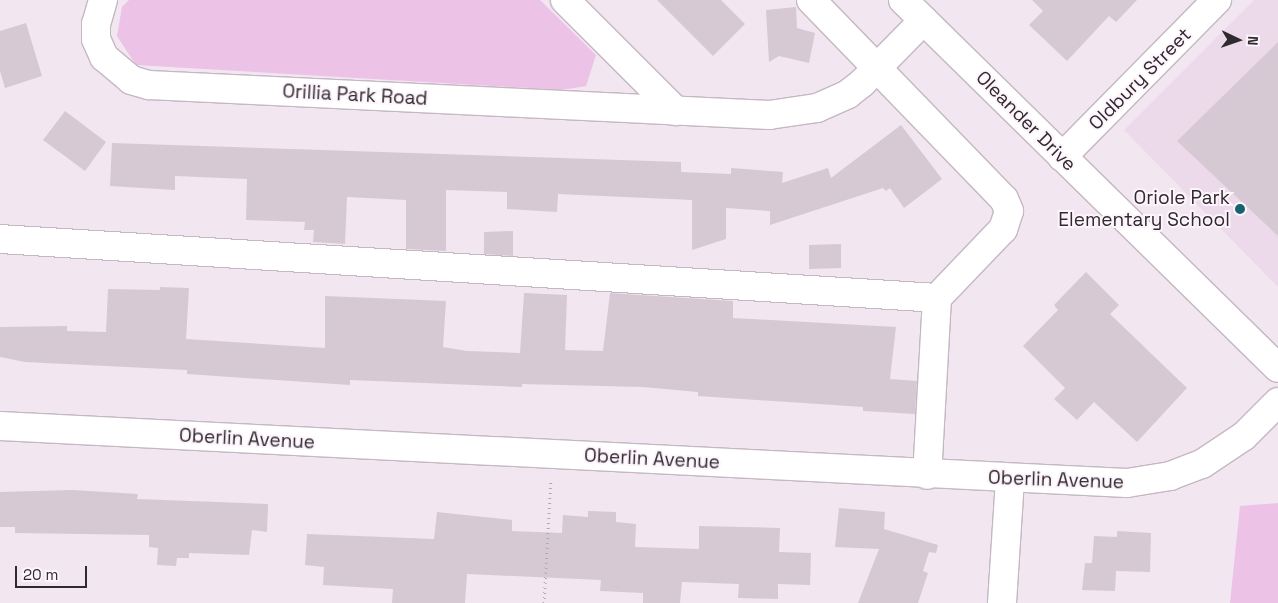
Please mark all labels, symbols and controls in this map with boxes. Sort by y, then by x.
north arrow [1213,15,1263,65]
street label: Oldbury Street [1084,23,1196,135]
text: N [1244,36,1262,46]
street label: Oleander Drive [971,66,1081,176]
street label: Orillia Park Road [282,80,428,110]
place label: Oriole Park Elementary School [1058,187,1230,231]
marker: Oriole Park Elementary School [1234,203,1246,215]
street label: Oberlin Avenue [178,424,316,454]
street label: Oberlin Avenue [583,444,721,474]
street label: Oberlin Avenue [987,466,1125,494]
scale bar [18,556,90,588]
text: 20 m [23,565,58,584]

